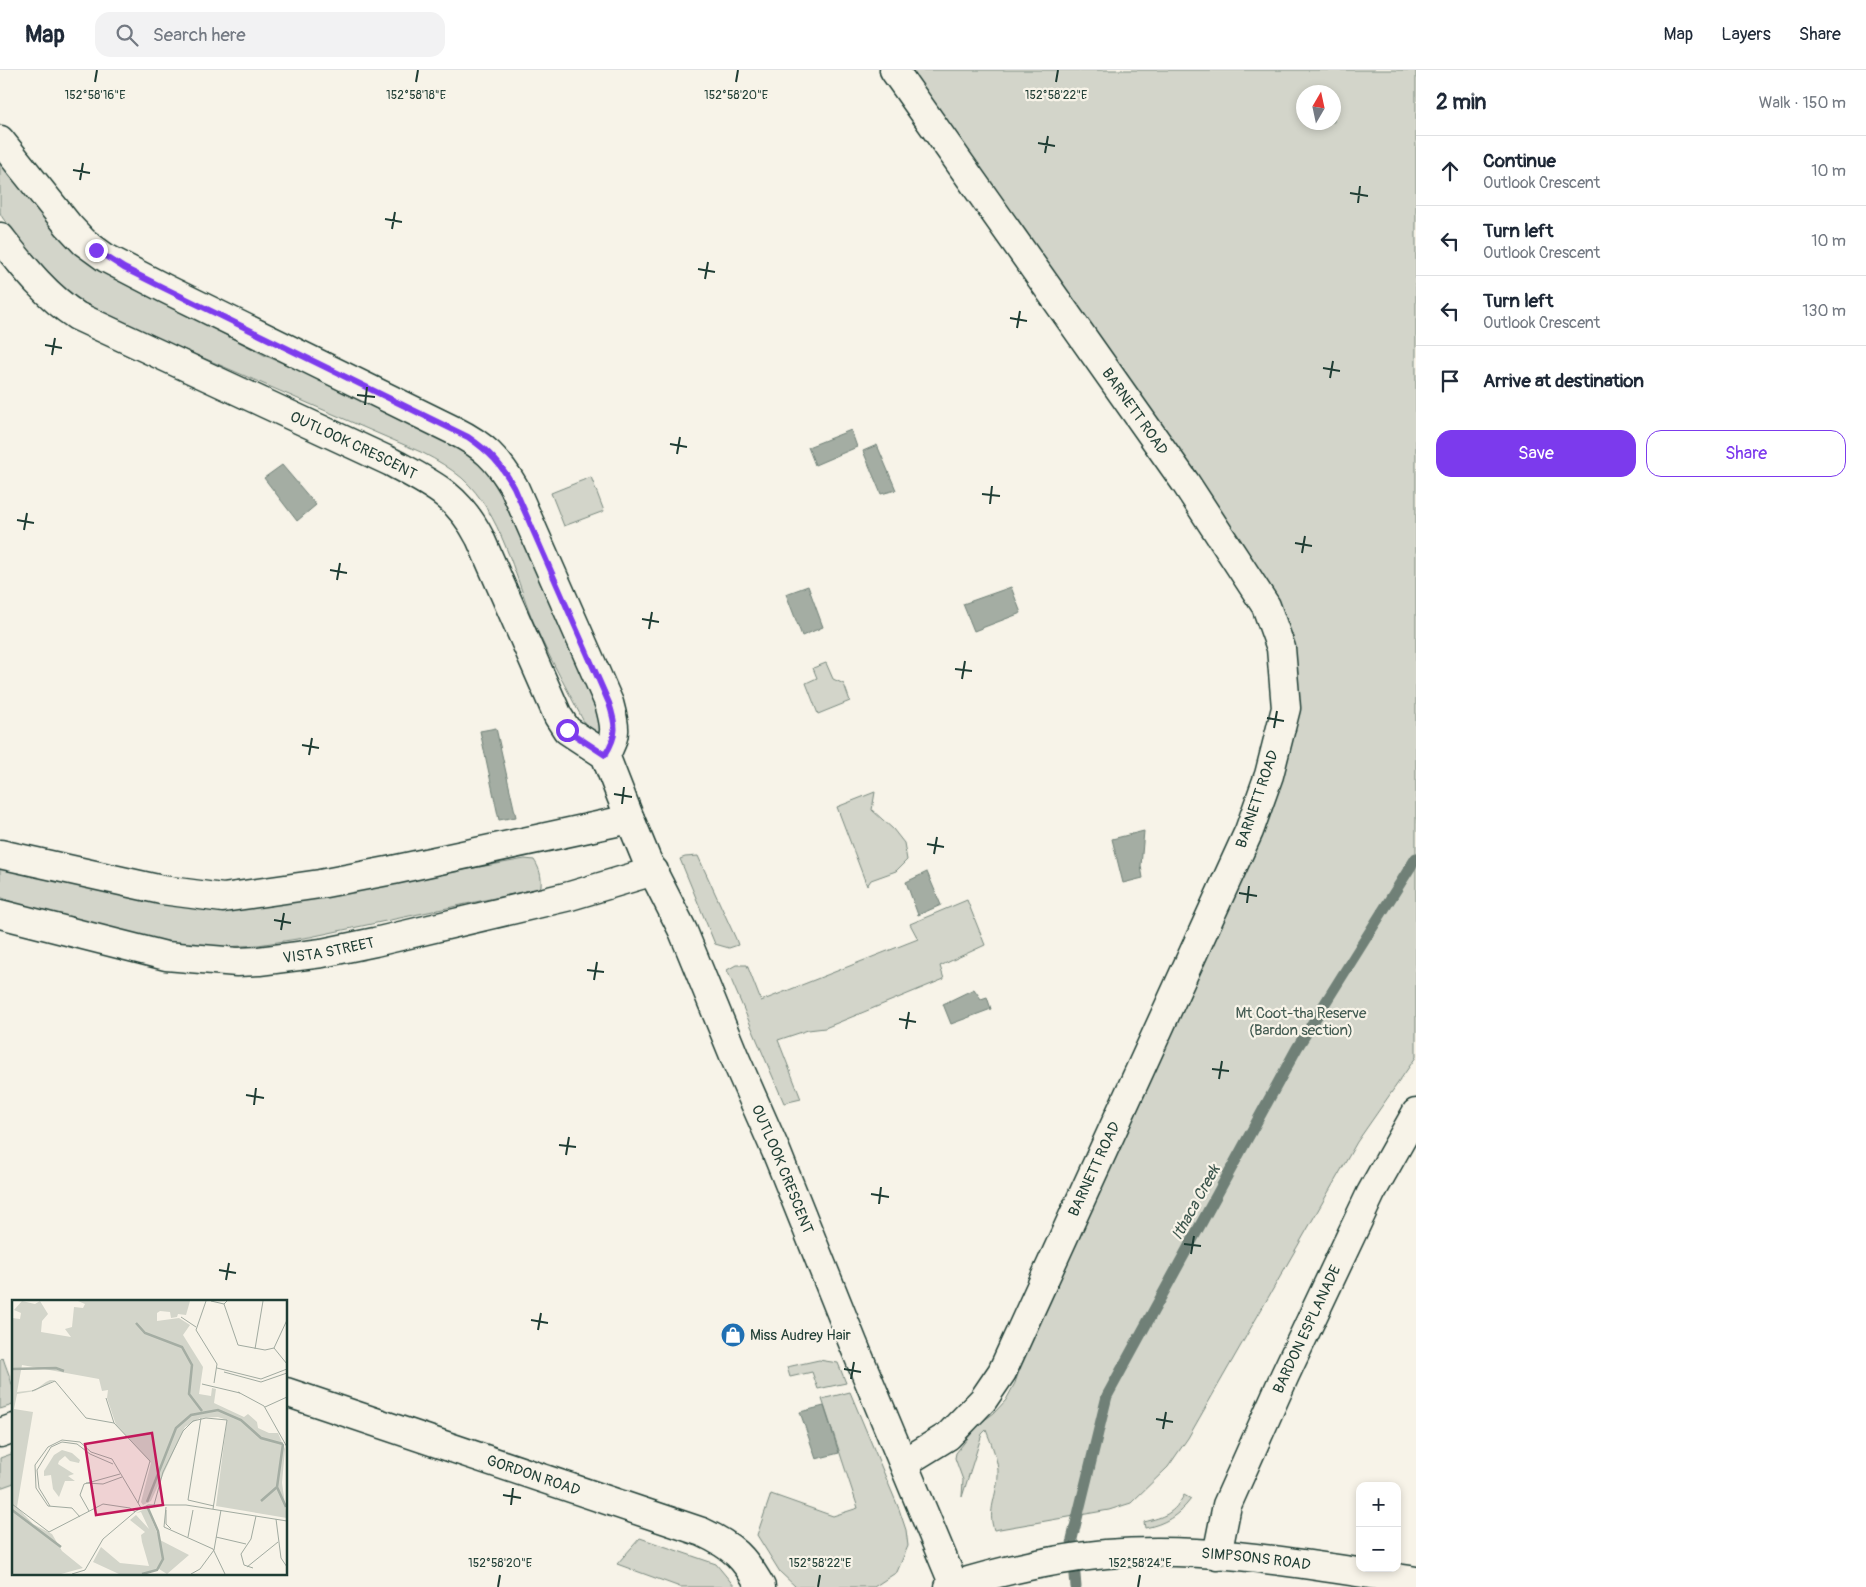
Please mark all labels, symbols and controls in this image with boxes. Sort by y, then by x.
search box [95,12,445,57]
text: Map [25,20,65,49]
icon: search [113,21,141,49]
text: Search here [153,23,246,47]
text: Map [1664,23,1693,46]
text: Layers [1721,23,1771,46]
text: Share [1799,23,1841,46]
north arrow [1296,85,1341,130]
text: 152°58'16"E [65,88,125,103]
text: 152°58'18"E [386,88,446,103]
text: 152°58'20"E [704,88,768,103]
text: 152°58'22"E [1025,88,1087,103]
text: 2 min [1436,89,1486,116]
text: Walk · 150 m [1759,93,1846,113]
text: Continue [1483,149,1556,173]
icon: ahead [1436,157,1464,185]
text: 10 m [1811,161,1846,181]
text: Outlook Crescent [1483,173,1600,193]
text: Turn left [1483,219,1553,243]
icon: left [1436,227,1464,255]
text: 10 m [1811,231,1846,251]
route end [85,239,108,262]
text: Outlook Crescent [1483,243,1600,263]
text: Turn left [1483,289,1553,313]
icon: left [1436,297,1464,325]
text: 130 m [1802,301,1846,321]
text: Outlook Crescent [1483,313,1600,333]
street label: BARNETT ROAD [1098,364,1172,459]
icon: arrive [1436,367,1464,395]
text: Arrive at destination [1483,369,1644,393]
street label: OUTLOOK CRESCENT [287,407,420,484]
button: Save [1436,430,1636,477]
button: Share [1646,430,1846,477]
route start [556,719,579,742]
street label: BARNETT ROAD [1232,748,1283,851]
street label: VISTA STREET [282,933,376,968]
park label: Mt Coot-tha Reserve (Bardon section) [1236,1004,1367,1040]
street label: OUTLOOK CRESCENT [747,1102,817,1237]
street label: BARNETT ROAD [1064,1119,1125,1219]
water label: Ithaca Creek [1167,1160,1225,1243]
street label: BARDON ESPLANADE [1269,1262,1346,1396]
inset map [12,1300,288,1574]
shop icon: Miss Audrey Hair [720,1322,746,1348]
place label: Miss Audrey Hair [750,1326,851,1345]
street label: GORDON ROAD [484,1451,583,1500]
map controls [1356,1482,1401,1572]
button: + [1356,1482,1401,1527]
button: − [1356,1527,1401,1572]
street label: SIMPSONS ROAD [1201,1544,1312,1575]
text: 152°58'20"E [468,1556,532,1571]
text: 152°58'22"E [789,1556,851,1571]
text: 152°58'24"E [1109,1556,1171,1571]

